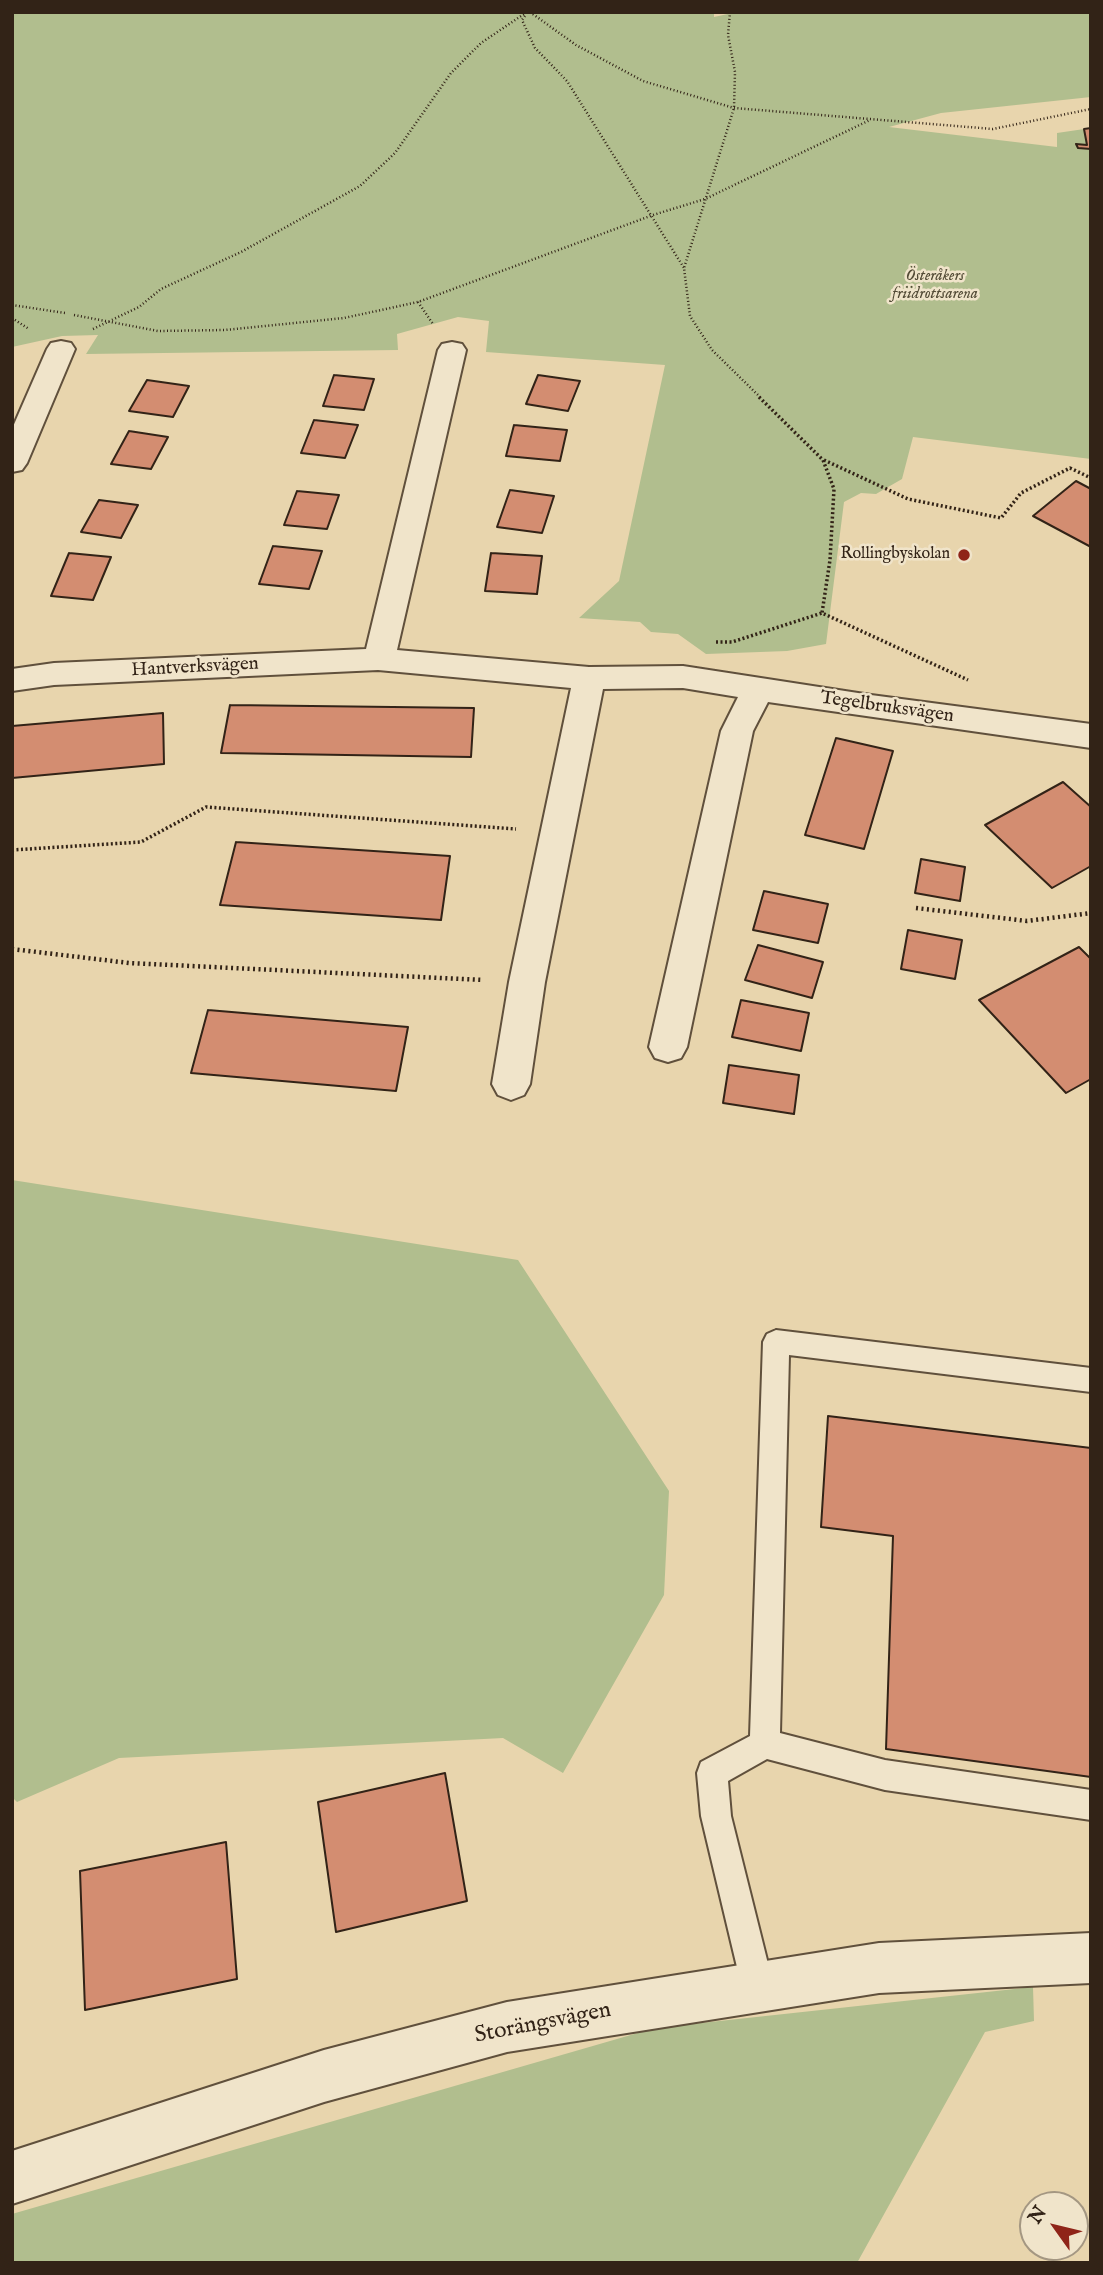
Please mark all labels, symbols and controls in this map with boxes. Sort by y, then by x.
park label: Österåkers friidrottsarena [892,267,978,305]
place label: Rollingbyskolan [840,545,950,565]
marker: Rollingbyskolan [956,547,972,563]
street label: Hantverksvägen [131,653,259,683]
street label: Tegelbruksvägen [819,687,955,729]
street label: Storängsvägen [472,1997,614,2051]
north arrow [1019,2191,1089,2261]
text: N [1024,2202,1053,2229]

